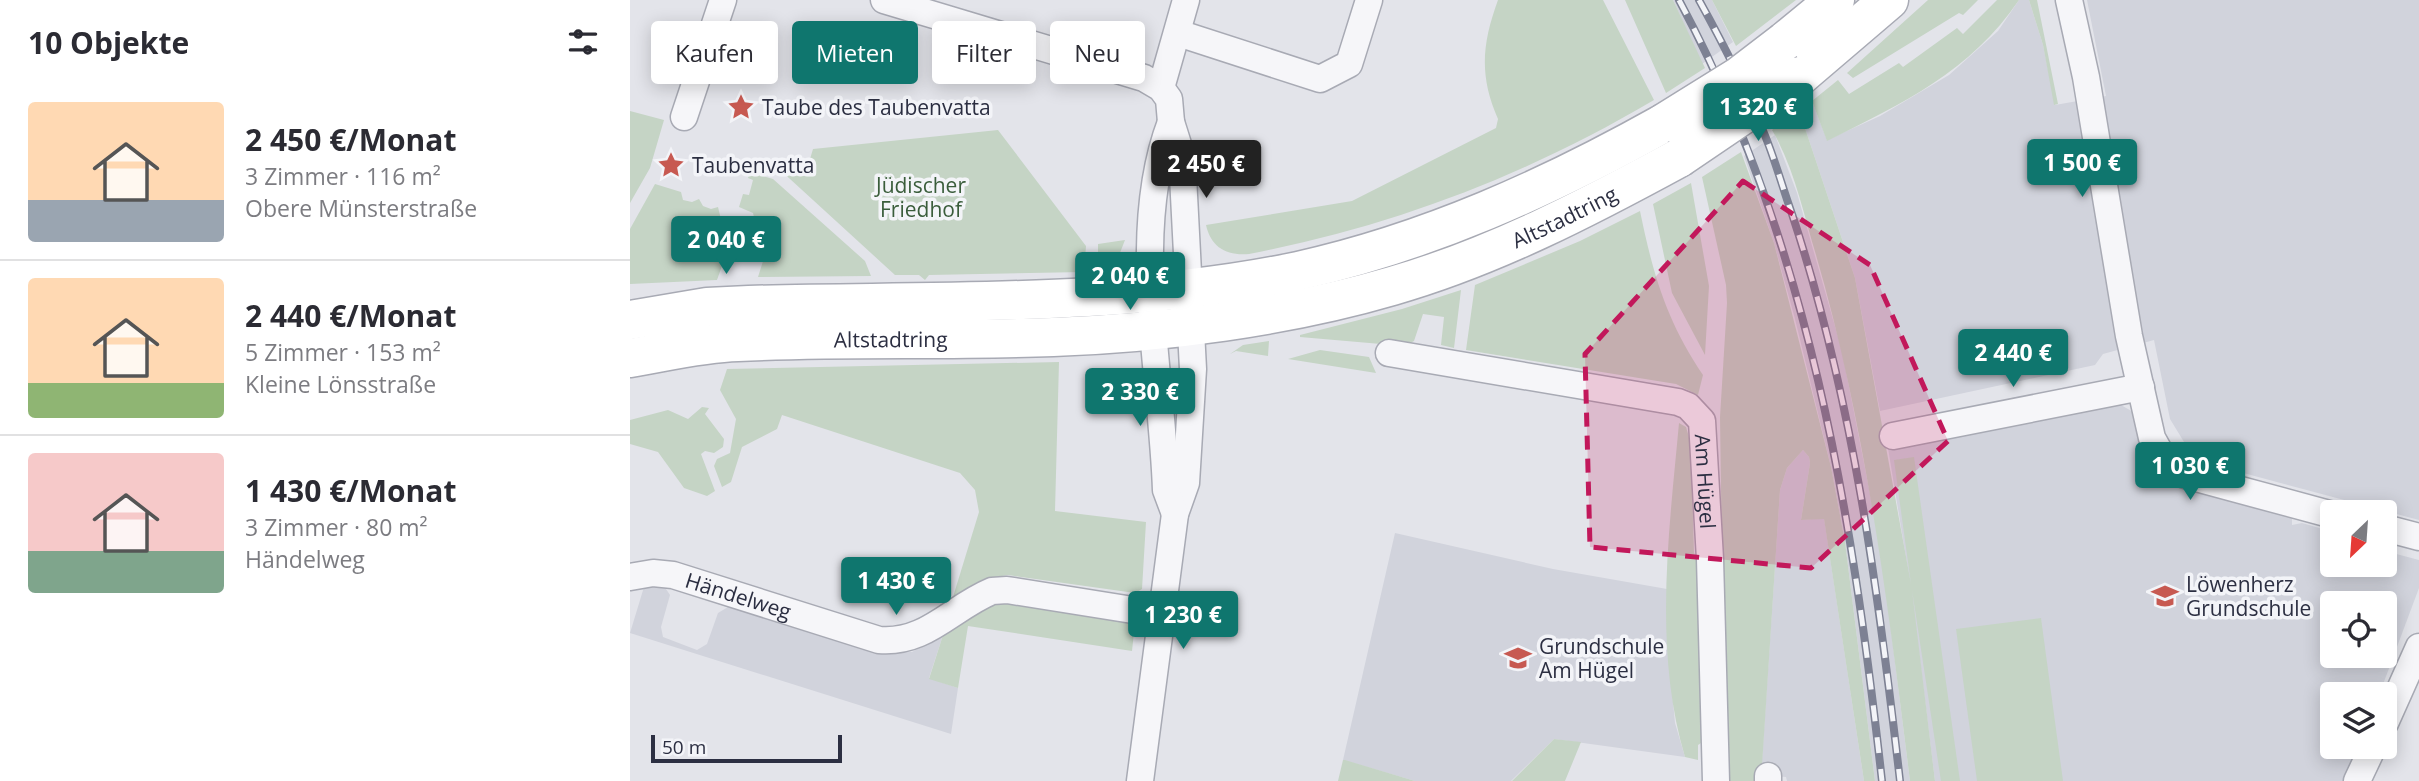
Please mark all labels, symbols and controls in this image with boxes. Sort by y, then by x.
chip: Kaufen [651,21,778,84]
chip: Mieten [792,21,918,84]
chip: Filter [932,21,1036,84]
chip: Neu [1050,21,1145,84]
text: 10 Objekte [28,22,189,63]
icon: filters [564,23,602,61]
pin: 1 320 € [1693,83,1823,143]
text: 1 320 € [1719,90,1797,122]
place icon: Taube des Taubenvatta [726,92,756,122]
place label: Taube des Taubenvatta [762,93,991,121]
text: 2 450 €/Monat [245,119,456,160]
icon: home [84,130,168,214]
pin: 2 450 € [1141,140,1271,200]
pin: 1 500 € [2017,140,2147,199]
text: 1 500 € [2043,146,2121,178]
text: 2 450 € [1167,147,1245,179]
place icon: Taubenvatta [656,150,686,180]
place label: Taubenvatta [692,151,814,179]
text: 3 Zimmer · 116 m² [245,160,441,192]
park label: Jüdischer Friedhof [874,171,966,223]
street label: Altstadtring [1507,179,1622,254]
text: Obere Münsterstraße [245,192,477,224]
pin: 2 040 € [661,216,791,276]
text: 2 040 € [687,223,765,255]
pin: 2 040 € [1065,252,1195,312]
text: 2 040 € [1091,259,1169,291]
text: 2 440 €/Monat [245,295,456,336]
icon: home [84,306,168,390]
street label: Altstadtring [834,325,948,353]
pin: 2 440 € [1948,330,2078,389]
text: 5 Zimmer · 153 m² [245,336,441,368]
text: 2 440 € [1974,336,2052,368]
text: Kleine Lönsstraße [245,368,436,400]
pin: 2 330 € [1075,368,1205,428]
text: 2 330 € [1101,375,1179,407]
street label: Am Hügel [1689,433,1722,530]
pin: 1 030 € [2125,442,2255,502]
text: 1 030 € [2151,449,2229,481]
text: 1 430 €/Monat [245,470,456,511]
icon: home [84,481,168,565]
north arrow [2320,500,2398,578]
map controls [2320,500,2397,759]
text: 3 Zimmer · 80 m² [245,511,428,543]
text: Händelweg [245,543,365,575]
pin: 1 430 € [831,558,961,617]
text: 1 430 € [857,564,935,596]
street label: Händelweg [682,566,795,625]
place label: Löwenherz Grundschule [2186,570,2311,622]
school or university icon: Löwenherz Grundschule [2150,581,2180,611]
button: locate [2320,591,2397,668]
pin: 1 230 € [1118,592,1248,651]
text: 1 230 € [1144,598,1222,630]
place label: Grundschule Am Hügel [1539,632,1664,684]
school or university icon: Grundschule Am Hügel [1503,643,1533,673]
button: layers [2320,682,2397,759]
scale bar [651,732,842,764]
text: 50 m [662,734,706,760]

